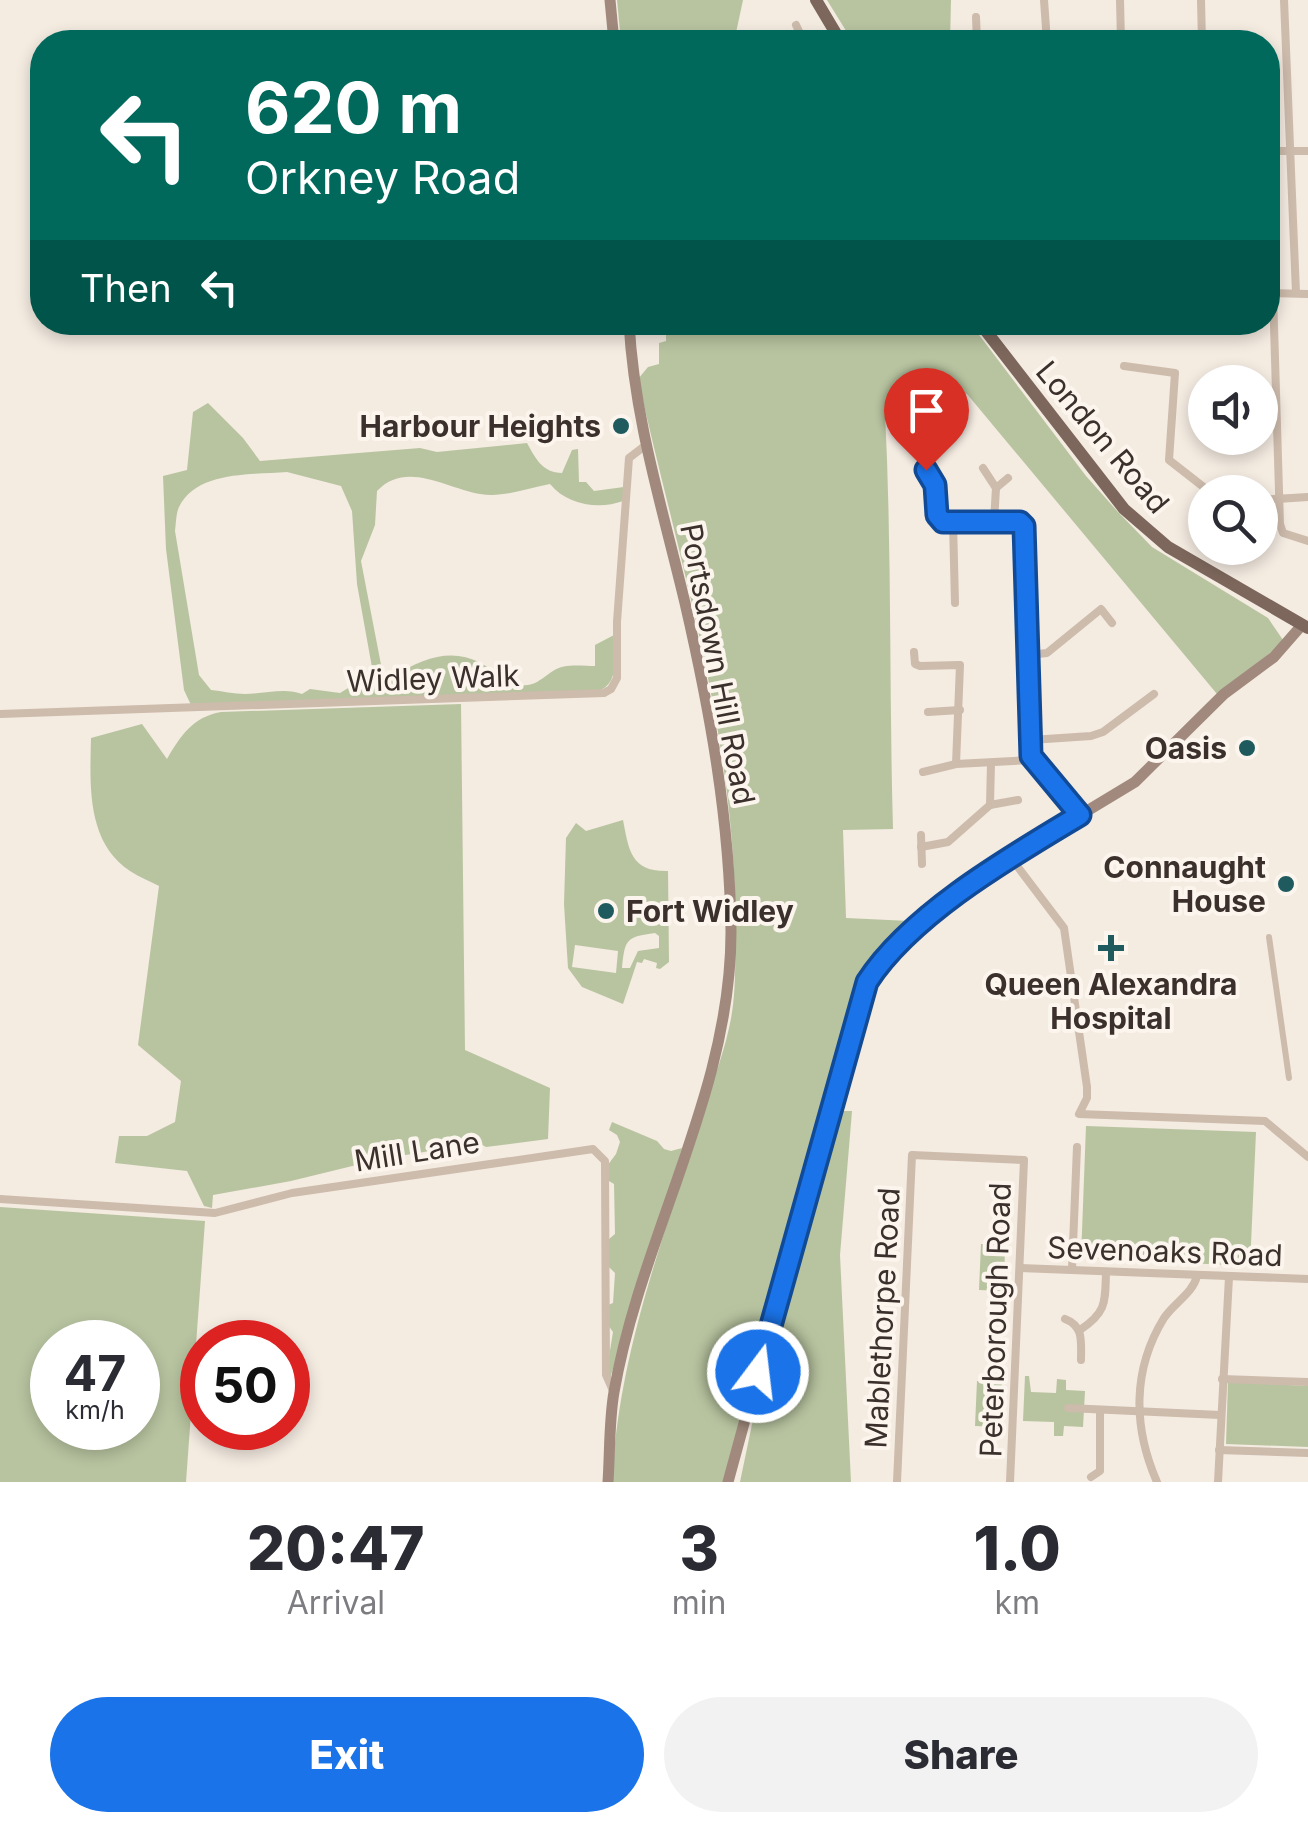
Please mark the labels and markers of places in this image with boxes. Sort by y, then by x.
pin [884,368,969,471]
place label: Harbour Heights [360,408,601,444]
marker: Harbour Heights [610,415,632,437]
place label: Oasis [1145,730,1227,766]
marker: Oasis [1236,737,1258,759]
place label: Connaught House [1103,849,1266,919]
marker: Connaught House [1275,873,1297,895]
place label: Fort Widley [626,893,794,929]
marker: Fort Widley [595,900,617,922]
marker: Queen Alexandra Hospital [1098,935,1124,961]
place label: Queen Alexandra Hospital [985,966,1237,1036]

